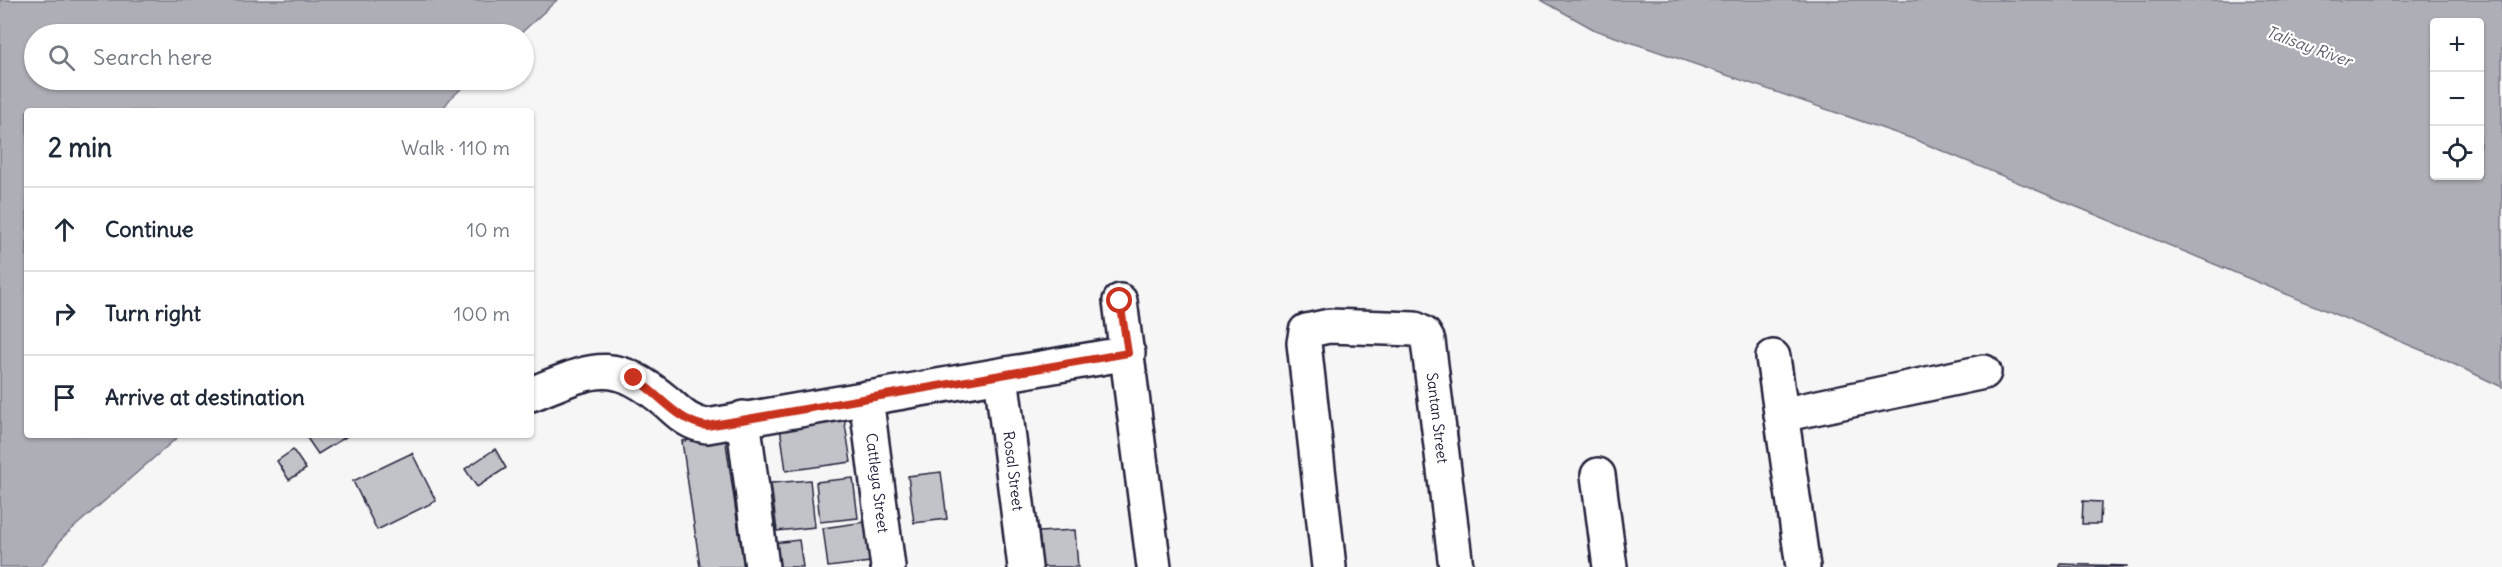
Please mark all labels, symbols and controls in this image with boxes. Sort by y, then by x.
map controls [2430,18,2484,180]
button: + [2430,18,2484,72]
water label: Talisay River [2264,21,2357,72]
search box [24,24,534,90]
icon: search [45,41,78,74]
text: Search here [93,43,212,71]
button: − [2430,72,2484,126]
button: locate [2430,126,2484,180]
text: 2 min [48,131,112,164]
text: Walk · 110 m [401,135,510,160]
icon: ahead [48,213,81,246]
text: Continue [105,215,194,243]
text: 10 m [467,217,510,242]
route start [1106,287,1132,313]
icon: right [48,297,81,330]
text: Turn right [105,299,201,327]
text: 100 m [453,301,510,326]
route end [620,364,646,390]
street label: Santan Street [1422,371,1452,464]
icon: arrive [48,381,81,414]
text: Arrive at destination [105,383,305,411]
street label: Rosal Street [999,430,1028,512]
street label: Cattleya Street [862,432,893,534]

